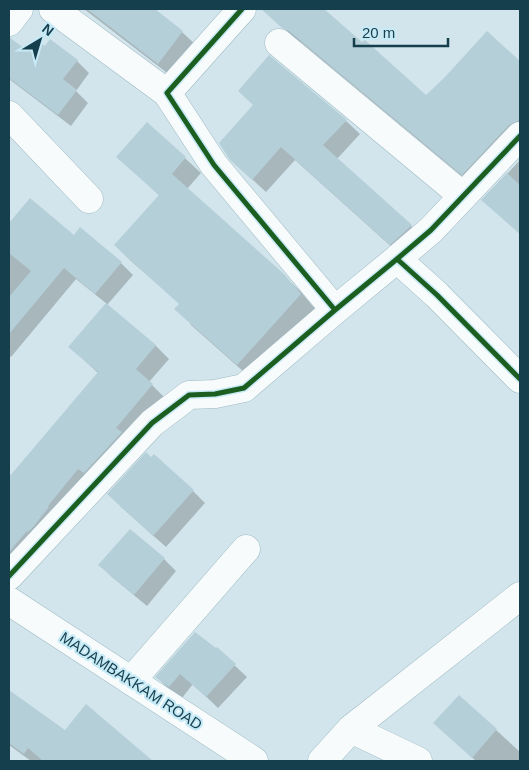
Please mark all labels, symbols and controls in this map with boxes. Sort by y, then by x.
north arrow [15,15,65,65]
scale bar [354,15,448,47]
text: N [39,20,57,39]
text: 20 m [362,24,395,41]
street label: MADAMBAKKAM ROAD [57,628,206,733]

